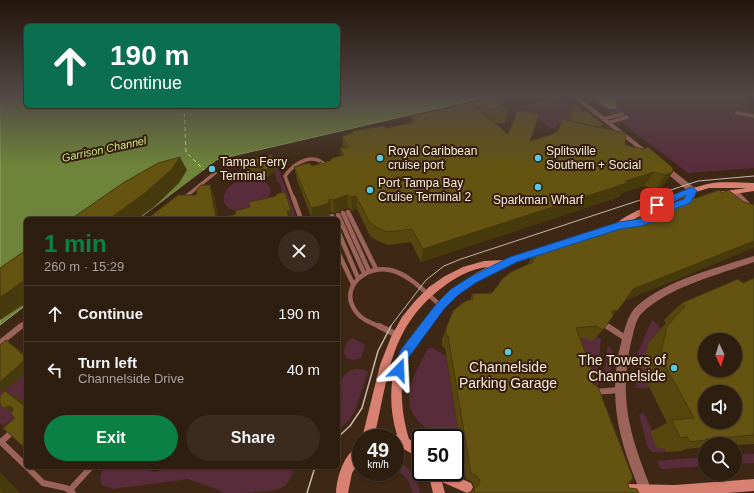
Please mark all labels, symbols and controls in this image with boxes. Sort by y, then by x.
icon: ahead [44,40,96,92]
text: 190 m [110,40,189,71]
text: Continue [110,73,182,93]
water label: Garrison Channel [61,134,148,164]
place label: Royal Caribbean cruise port [388,144,477,172]
place label: Splitsville Southern + Social [546,144,641,172]
marker: Royal Caribbean cruise port [375,153,385,163]
marker: Splitsville Southern + Social [533,153,543,163]
place label: Tampa Ferry Terminal [220,155,287,183]
marker: Tampa Ferry Terminal [207,164,217,174]
place label: Port Tampa Bay Cruise Terminal 2 [378,176,471,204]
marker: Sparkman Wharf [533,182,543,192]
marker: Port Tampa Bay Cruise Terminal 2 [365,185,375,195]
pin [640,188,674,222]
place label: Sparkman Wharf [493,193,584,207]
icon: arrive [646,194,668,216]
text: 1 min [44,230,107,257]
button: close [278,230,320,272]
text: 260 m · 15:29 [44,259,124,274]
icon: ahead [44,303,66,325]
text: Continue [78,305,143,322]
text: 190 m [278,305,320,322]
north arrow [698,333,742,377]
map controls [698,333,742,481]
marker: Channelside Parking Garage [503,347,513,357]
position arrow [378,349,420,391]
place label: The Towers of Channelside [578,352,666,384]
text: Turn left [78,354,137,371]
icon: left [44,359,66,381]
place label: Channelside Parking Garage [459,359,557,391]
text: 40 m [287,361,320,378]
marker: The Towers of Channelside [669,363,679,373]
text: Channelside Drive [78,371,184,386]
button: sound [698,385,742,429]
button: Exit [44,415,178,461]
button: Share [186,415,320,461]
speed limit sign: 50 [412,429,464,481]
button: search [698,437,742,481]
text: 49 [367,439,389,461]
text: km/h [367,459,389,470]

